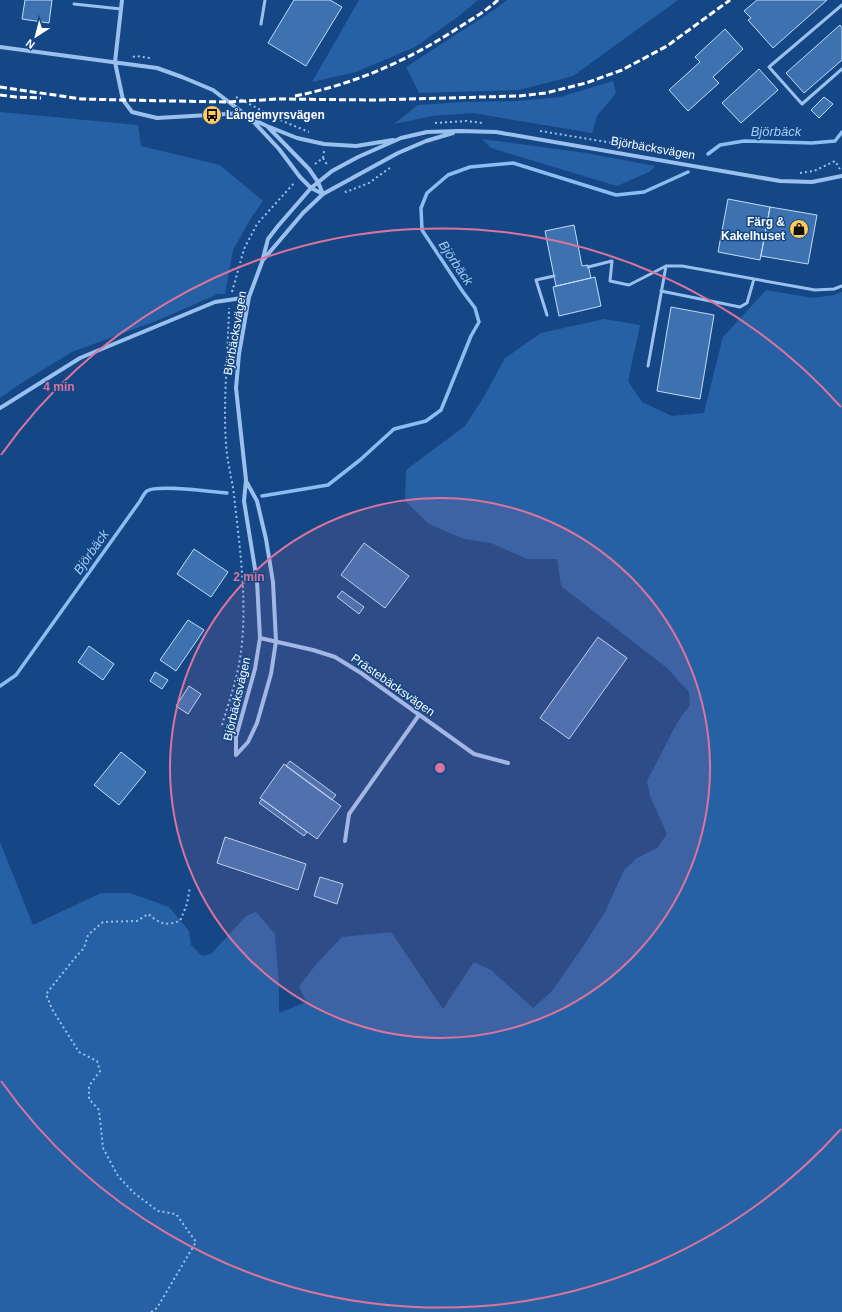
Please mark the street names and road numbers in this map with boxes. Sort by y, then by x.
street label: Björbäcksvägen [610,134,696,162]
street label: Björbäcksvägen [221,290,249,376]
street label: Prästebäcksvägen [349,651,437,719]
street label: Björbäcksvägen [221,656,253,742]

